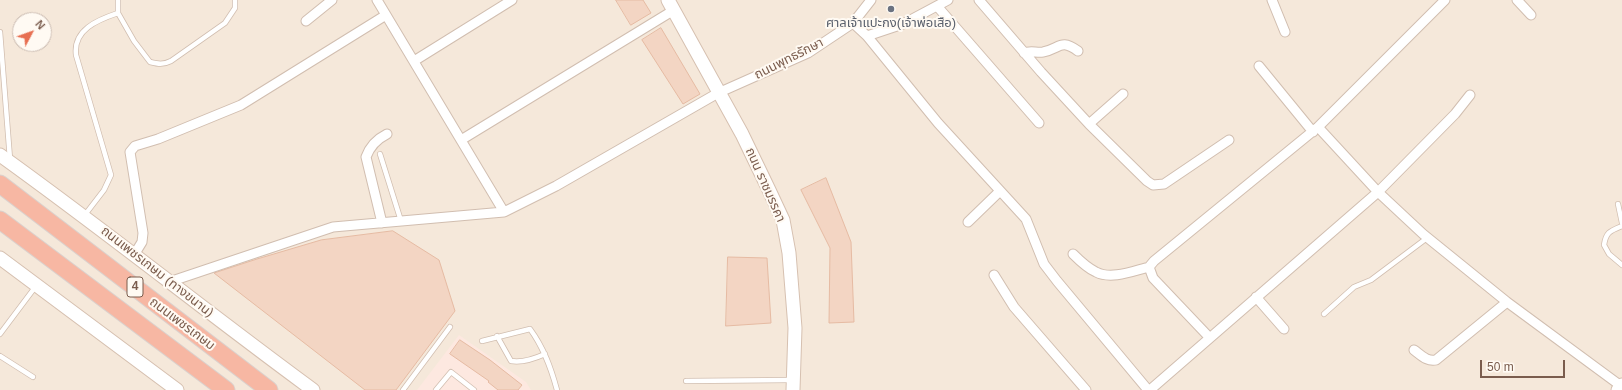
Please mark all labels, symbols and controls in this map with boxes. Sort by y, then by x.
marker: ศาลเจ้าแปะกง(เจ้าพ่อเสือ) [886,4,896,14]
north arrow [12,12,52,52]
place label: ศาลเจ้าแปะกง(เจ้าพ่อเสือ) [826,15,956,31]
text: N [33,18,47,32]
street label: ถนนพุทธรักษา [752,35,826,83]
street label: ถนน ราชมรรคา [742,145,788,225]
street label: ถนนเพชรเกษม (ทางขนาน) [98,223,216,321]
road number: 4 [127,277,143,297]
street label: ถนนเพชรเกษม [146,294,218,354]
scale bar [1482,352,1567,378]
text: 50 m [1487,360,1514,374]

